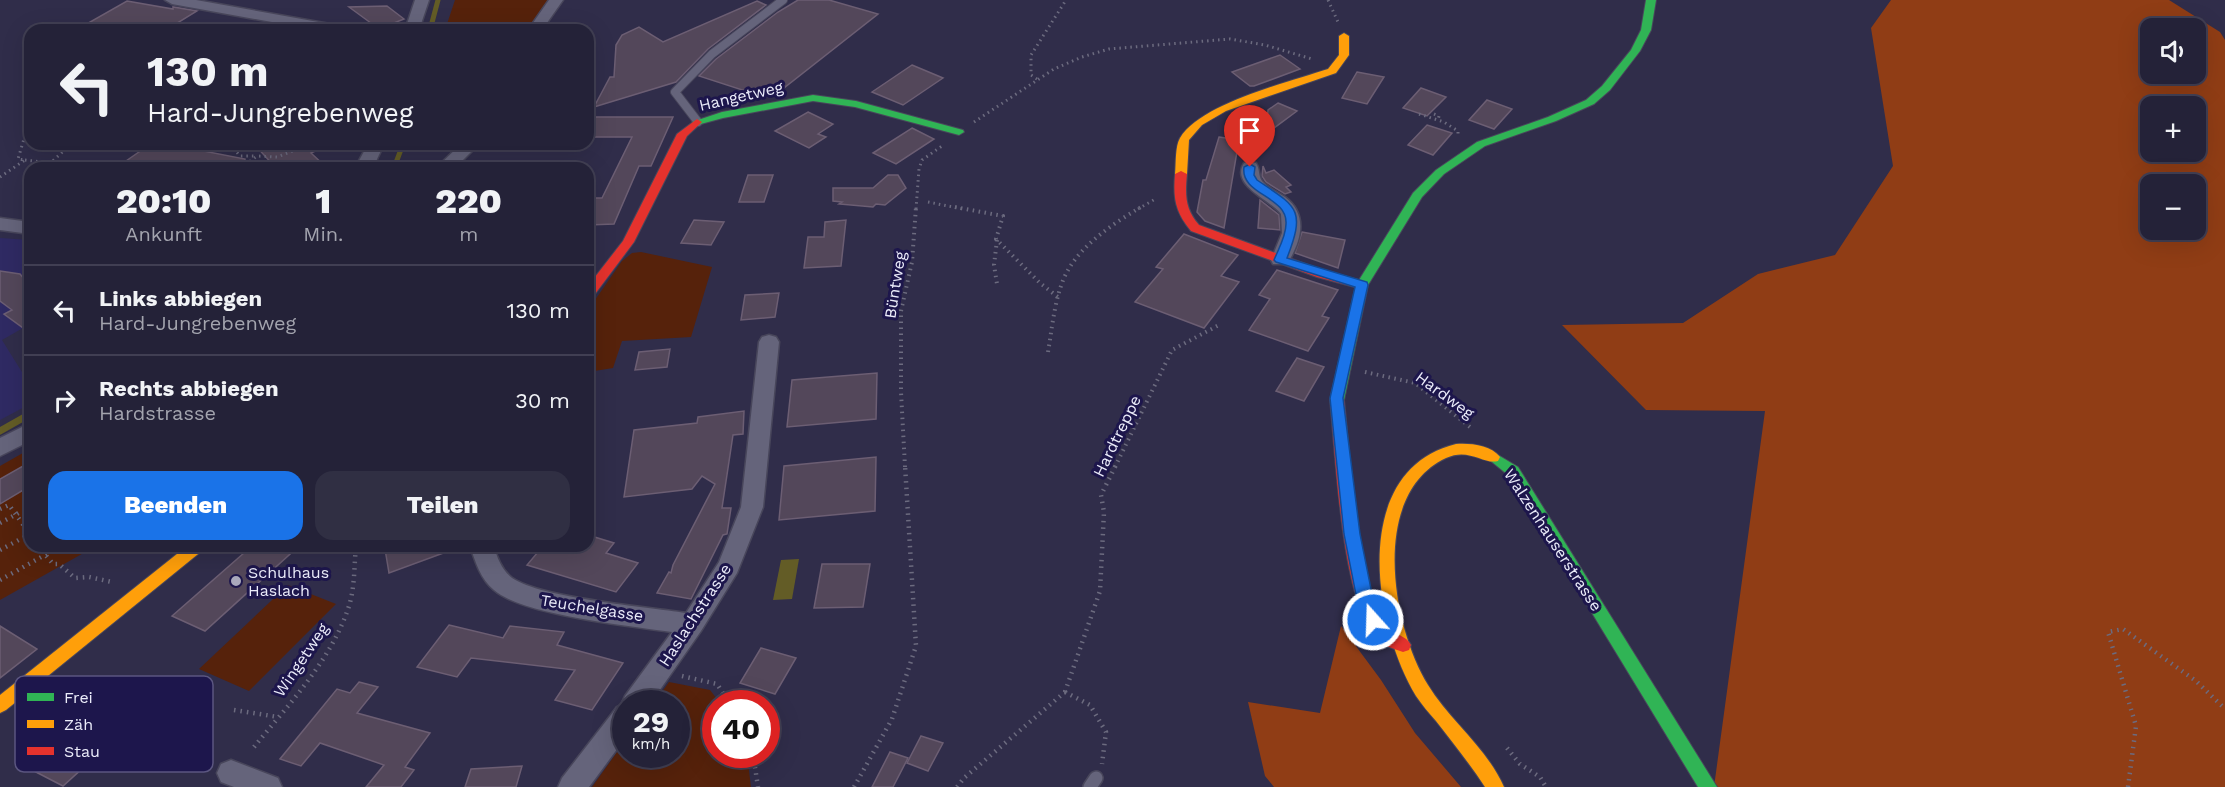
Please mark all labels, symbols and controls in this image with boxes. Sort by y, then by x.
map controls [2140,18,2206,240]
button: sound [2140,18,2206,84]
text: 130 m [147,47,269,96]
icon: left [48,48,126,126]
street label: Hangetweg [697,77,785,115]
button: + [2140,96,2206,162]
text: Hard-Jungrebenweg [147,97,413,129]
pin [1224,105,1275,167]
icon: arrive [1233,114,1266,147]
button: − [2140,174,2206,240]
text: 20:10 [116,180,211,222]
text: 1 [315,180,331,222]
text: 220 [435,180,502,222]
text: Ankunft [125,222,202,246]
text: Min. [303,222,343,246]
text: m [459,222,478,246]
street label: Büntweg [880,250,910,320]
text: Links abbiegen [99,286,262,311]
icon: left [48,294,81,327]
text: 130 m [506,298,570,323]
text: Hard-Jungrebenweg [99,311,296,335]
street label: Hardweg [1412,367,1478,423]
text: Rechts abbiegen [99,376,279,401]
icon: right [48,384,81,417]
text: 30 m [515,388,570,413]
street label: Hardtreppe [1089,392,1145,480]
text: Hardstrasse [99,401,216,425]
street label: Walzenhauserstrasse [1500,465,1606,615]
button: Beenden [48,471,303,540]
button: Teilen [315,471,570,540]
street label: Haslachstrasse [655,560,735,670]
place label: Schulhaus Haslach [248,563,329,600]
marker: Schulhaus Haslach [229,574,243,588]
position arrow [1341,588,1405,652]
street label: Teuchelgasse [539,591,645,625]
street label: Wingetweg [269,619,333,700]
legend [15,676,213,772]
text: Frei [64,688,93,707]
speed limit sign: 40 [702,690,780,768]
text: 29 [633,704,669,739]
text: Zäh [64,715,93,734]
text: km/h [632,735,670,753]
text: Stau [64,742,100,761]

